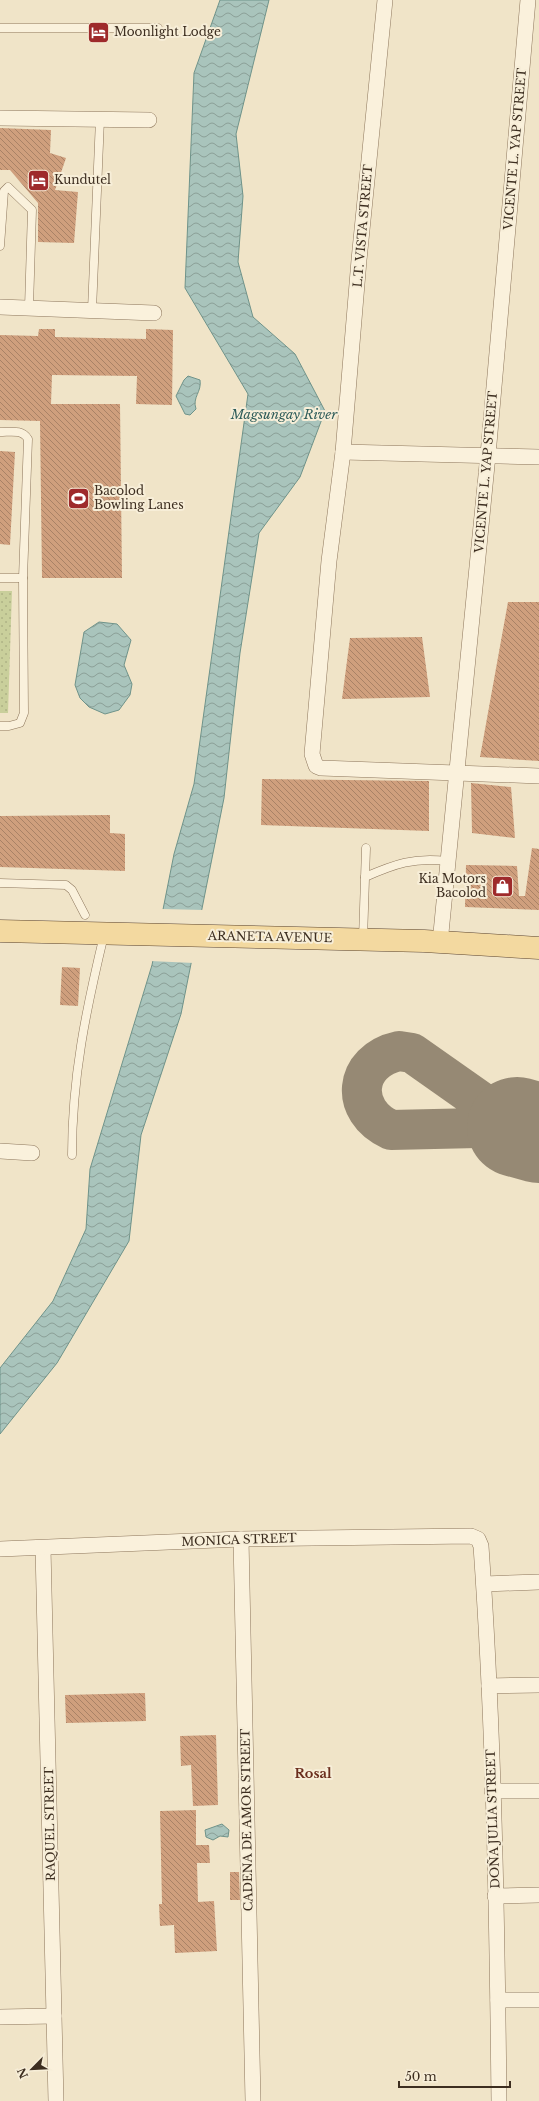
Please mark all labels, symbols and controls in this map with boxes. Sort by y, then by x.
hotel icon: Moonlight Lodge [86,19,112,45]
place label: Moonlight Lodge [114,24,221,39]
street label: VICENTE L. YAP STREET [500,67,529,232]
street label: L.T. VISTA STREET [350,164,375,288]
hotel icon: Kundutel [25,167,51,193]
place label: Kundutel [54,172,111,187]
street label: VICENTE L. YAP STREET [471,390,500,555]
water label: Magsungay River [230,406,338,423]
place label: Bacolod Bowling Lanes [94,483,184,512]
sports icon: Bacolod Bowling Lanes [66,485,92,511]
place label: Kia Motors Bacolod [418,871,486,900]
shop icon: Kia Motors Bacolod [489,873,515,899]
street label: ARANETA AVENUE [207,928,333,945]
street label: MONICA STREET [181,1530,297,1549]
street label: CADENA DE AMOR STREET [237,1728,256,1912]
street label: DOÑA JULIA STREET [482,1749,502,1889]
district label: Rosal [294,1765,332,1782]
street label: RAQUEL STREET [41,1766,58,1881]
north arrow [12,2049,52,2089]
scale bar [399,2063,510,2089]
text: N [14,2065,31,2081]
text: 50 m [405,2069,437,2084]

